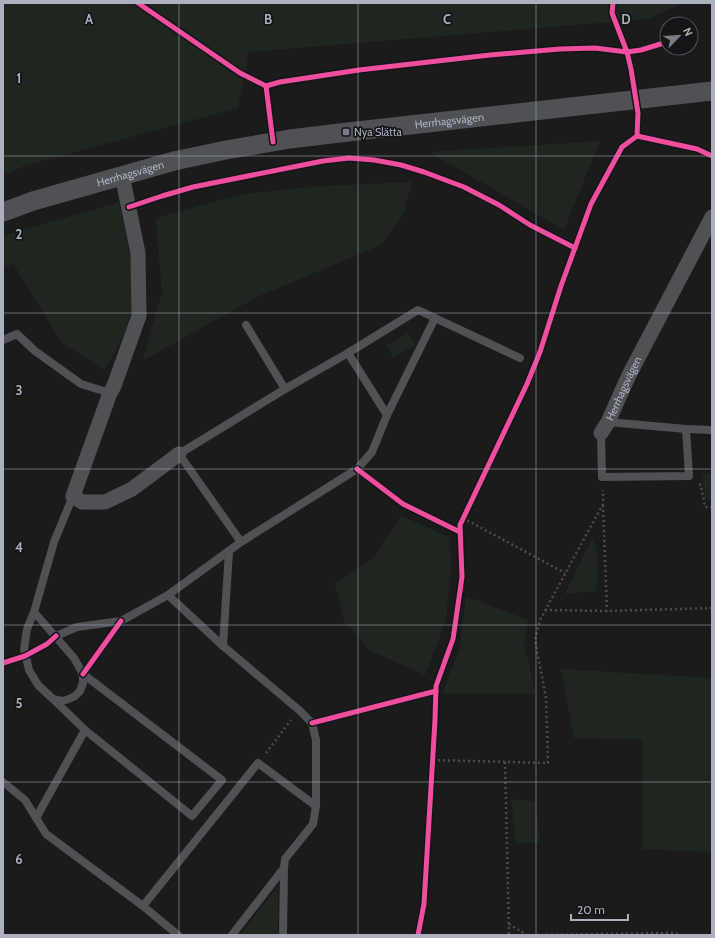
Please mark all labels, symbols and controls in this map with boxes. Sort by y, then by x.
text: A [85,11,94,27]
text: B [264,11,272,27]
text: C [443,11,451,27]
text: D [621,11,631,27]
north arrow [659,16,699,56]
text: N [680,25,696,38]
text: 1 [17,70,21,86]
street label: Herrhagsvägen [414,110,485,131]
place label: Nya Slätta [354,125,402,139]
marker: Nya Slätta [341,127,351,137]
street label: Herrhagsvägen [95,157,166,190]
text: 2 [16,226,23,242]
street label: Herrhagsvägen [603,354,645,423]
text: 3 [15,382,23,398]
text: 4 [15,539,23,555]
text: 5 [16,695,23,711]
text: 6 [15,851,23,867]
scale bar [571,896,628,922]
text: 20 m [577,902,605,917]

